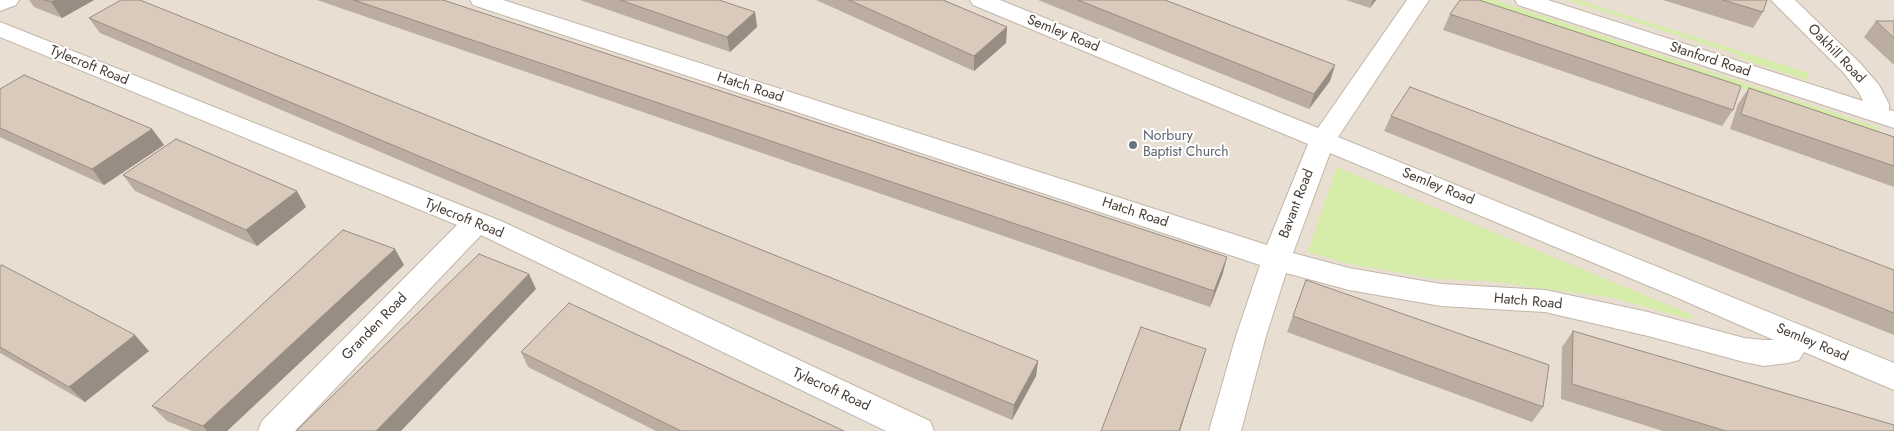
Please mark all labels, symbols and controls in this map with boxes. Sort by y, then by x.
street label: Semley Road [1024,12,1102,56]
street label: Oakhill Road [1804,21,1868,87]
street label: Stanford Road [1667,39,1753,81]
street label: Tylecroft Road [47,43,131,89]
street label: Hatch Road [715,69,785,107]
place label: Norbury Baptist Church [1143,129,1229,162]
marker: Norbury Baptist Church [1127,139,1139,151]
street label: Semley Road [1399,165,1477,209]
street label: Bavant Road [1276,167,1318,241]
street label: Hatch Road [1100,194,1170,232]
street label: Tylecroft Road [422,196,506,242]
street label: Granden Road [339,290,411,364]
street label: Hatch Road [1493,291,1563,313]
street label: Semley Road [1773,320,1851,366]
street label: Tylecroft Road [790,365,872,415]

